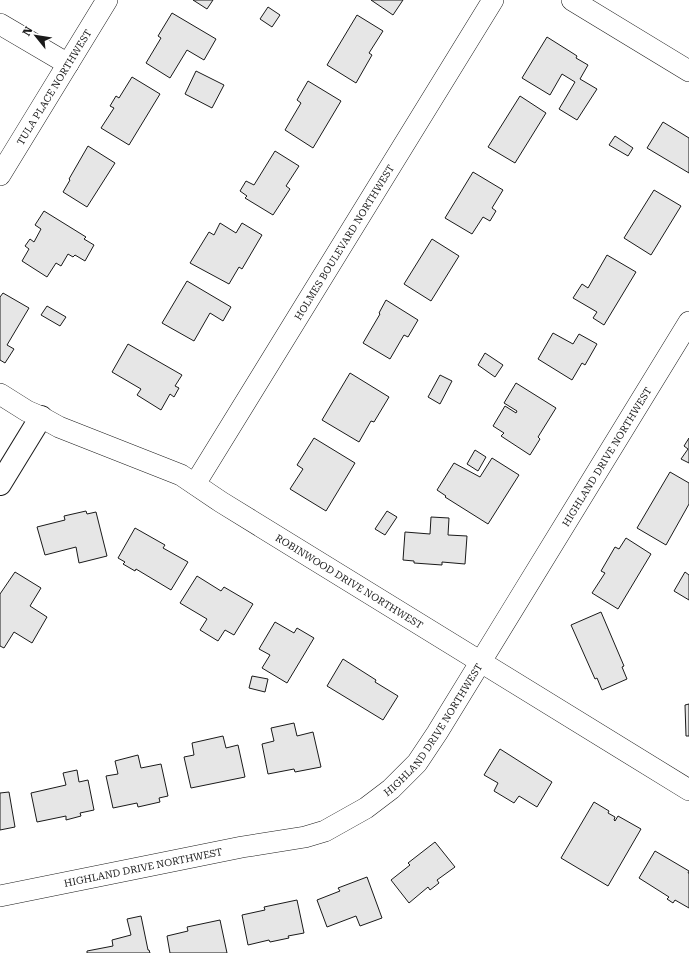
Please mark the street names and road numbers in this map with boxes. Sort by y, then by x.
street label: TULA PLACE NORTHWEST [15,28,93,148]
street label: HOLMES BOULEVARD NORTHWEST [292,162,396,322]
street label: HIGHLAND DRIVE NORTHWEST [560,385,653,528]
street label: ROBINWOOD DRIVE NORTHWEST [274,532,426,631]
street label: HIGHLAND DRIVE NORTHWEST [382,661,484,798]
street label: HIGHLAND DRIVE NORTHWEST [63,846,223,888]

